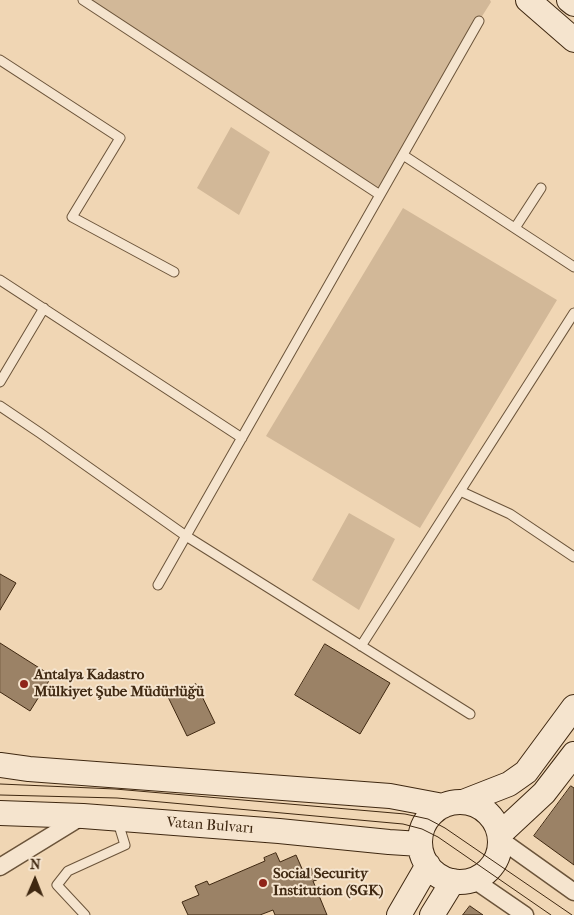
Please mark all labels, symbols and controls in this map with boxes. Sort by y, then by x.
place label: Antalya Kadastro Mülkiyet Şube Müdürlüğü [34,666,204,701]
marker: Antalya Kadastro Mülkiyet Şube Müdürlüğü [18,678,30,690]
street label: Vatan Bulvarı [166,814,254,838]
north arrow [10,855,60,905]
text: N [30,856,41,873]
place label: Social Security Institution (SGK) [273,865,383,900]
marker: Social Security Institution (SGK) [257,877,269,889]

